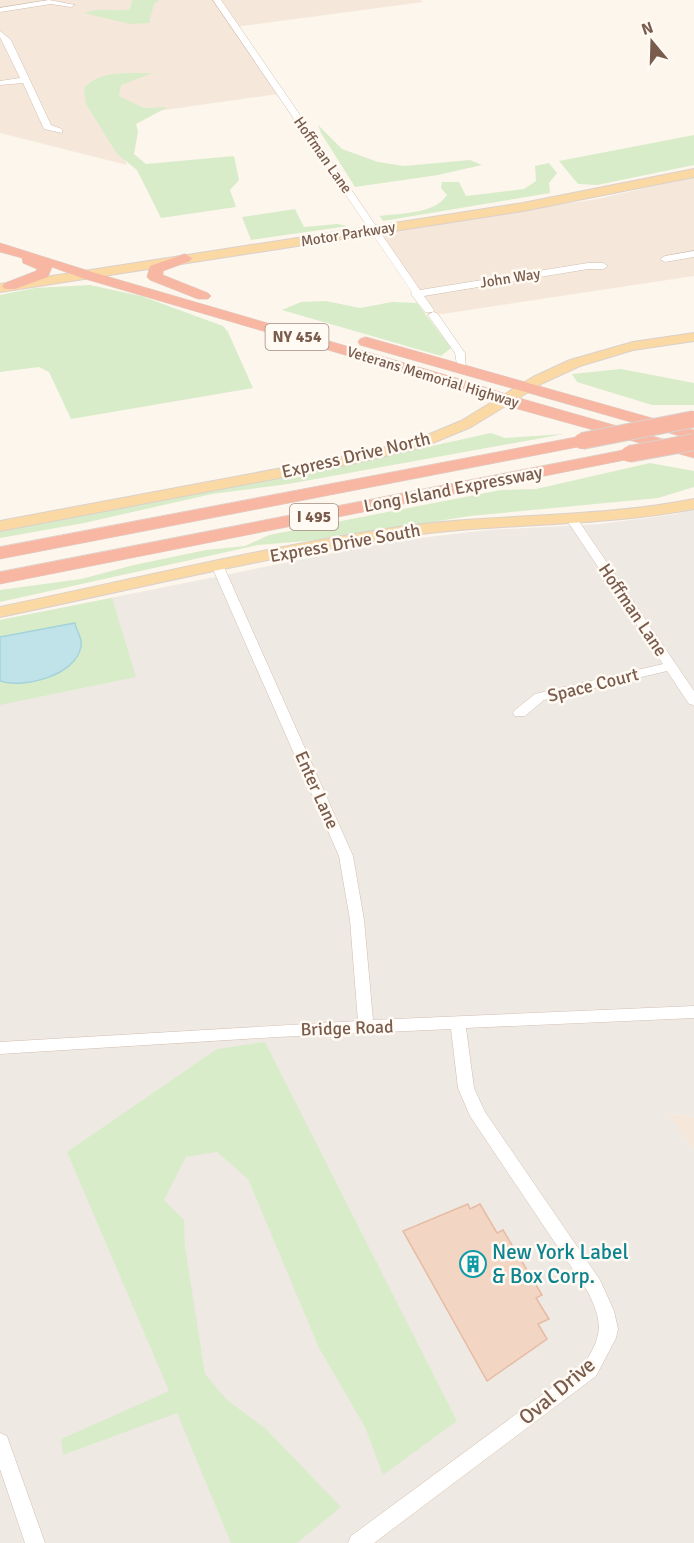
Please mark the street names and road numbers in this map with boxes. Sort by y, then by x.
street label: Hoffman Lane [290,113,356,197]
street label: Motor Parkway [299,218,397,250]
street label: John Way [479,264,541,292]
road number: NY 454 [266,324,328,350]
street label: Veterans Memorial Highway [345,342,521,412]
street label: Express Drive North [280,427,432,483]
street label: Long Island Expressway [362,461,545,517]
road number: I 495 [290,504,338,530]
street label: Express Drive South [268,519,422,567]
street label: Hoffman Lane [594,559,672,661]
street label: Space Court [545,663,641,707]
street label: Enter Lane [290,748,344,832]
street label: Bridge Road [300,1015,394,1041]
street label: Oval Drive [514,1352,600,1430]

